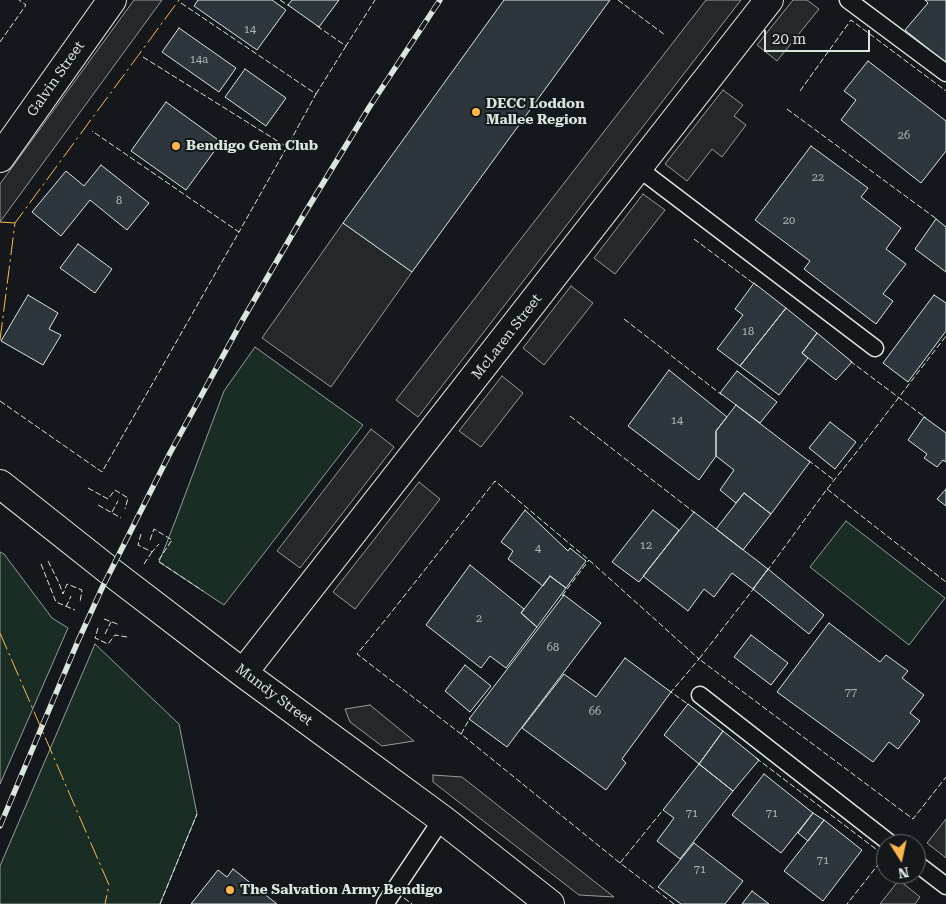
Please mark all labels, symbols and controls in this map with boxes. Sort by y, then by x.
scale bar [766,20,872,52]
house number: 14 [244,23,256,37]
text: 20 m [772,30,806,48]
street label: Galvin Street [24,38,88,120]
house number: 14a [190,53,208,67]
place label: DECC Loddon Mallee Region [486,96,587,128]
marker: DECC Loddon Mallee Region [470,106,482,118]
house number: 26 [898,129,910,143]
place label: Bendigo Gem Club [186,138,318,154]
marker: Bendigo Gem Club [170,140,182,152]
house number: 22 [812,171,824,185]
house number: 8 [116,194,122,208]
house number: 20 [783,214,795,228]
street label: McLaren Street [469,291,545,383]
house number: 18 [742,325,754,339]
house number: 14 [671,414,683,428]
house number: 12 [640,539,652,553]
house number: 4 [535,542,541,556]
house number: 2 [476,612,482,626]
house number: 68 [547,641,559,655]
street label: Mundy Street [232,661,316,729]
house number: 77 [845,686,857,700]
house number: 66 [589,705,601,719]
house number: 71 [686,807,698,821]
house number: 71 [766,807,778,821]
north arrow [876,834,926,884]
house number: 71 [817,854,829,868]
house number: 71 [694,863,706,877]
text: N [897,864,910,882]
place label: The Salvation Army Bendigo [240,882,443,898]
marker: The Salvation Army Bendigo [224,884,236,896]

